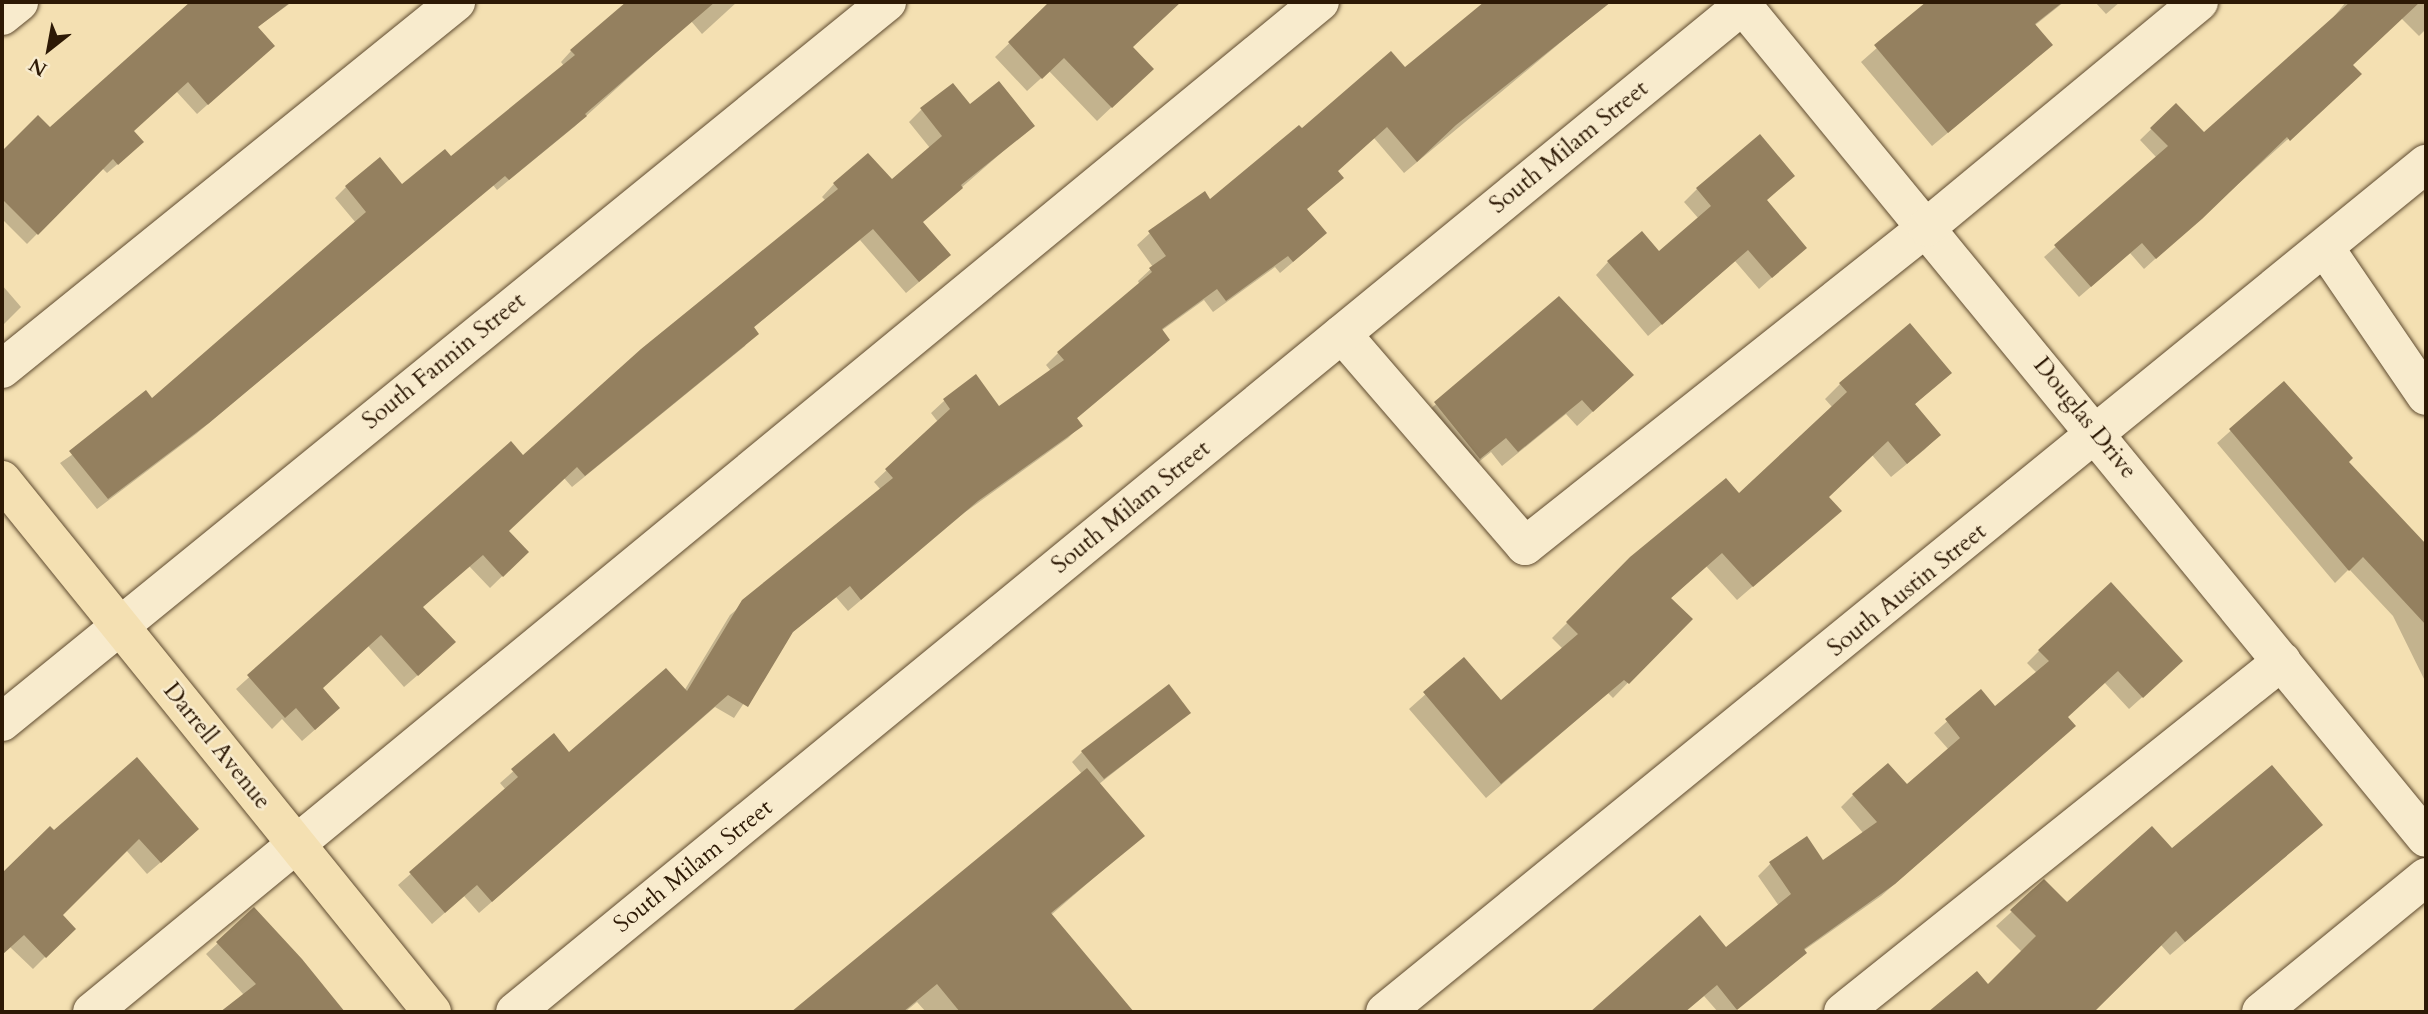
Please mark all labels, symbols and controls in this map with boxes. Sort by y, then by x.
north arrow [14,14,84,84]
text: N [24,52,52,82]
street label: South Milam Street [1484,74,1654,220]
street label: South Fannin Street [357,286,531,436]
street label: Douglas Drive [2027,351,2143,485]
street label: South Milam Street [1046,434,1216,580]
street label: South Austin Street [1822,517,1992,663]
street label: Darrell Avenue [157,677,277,815]
street label: South Milam Street [608,793,778,939]

